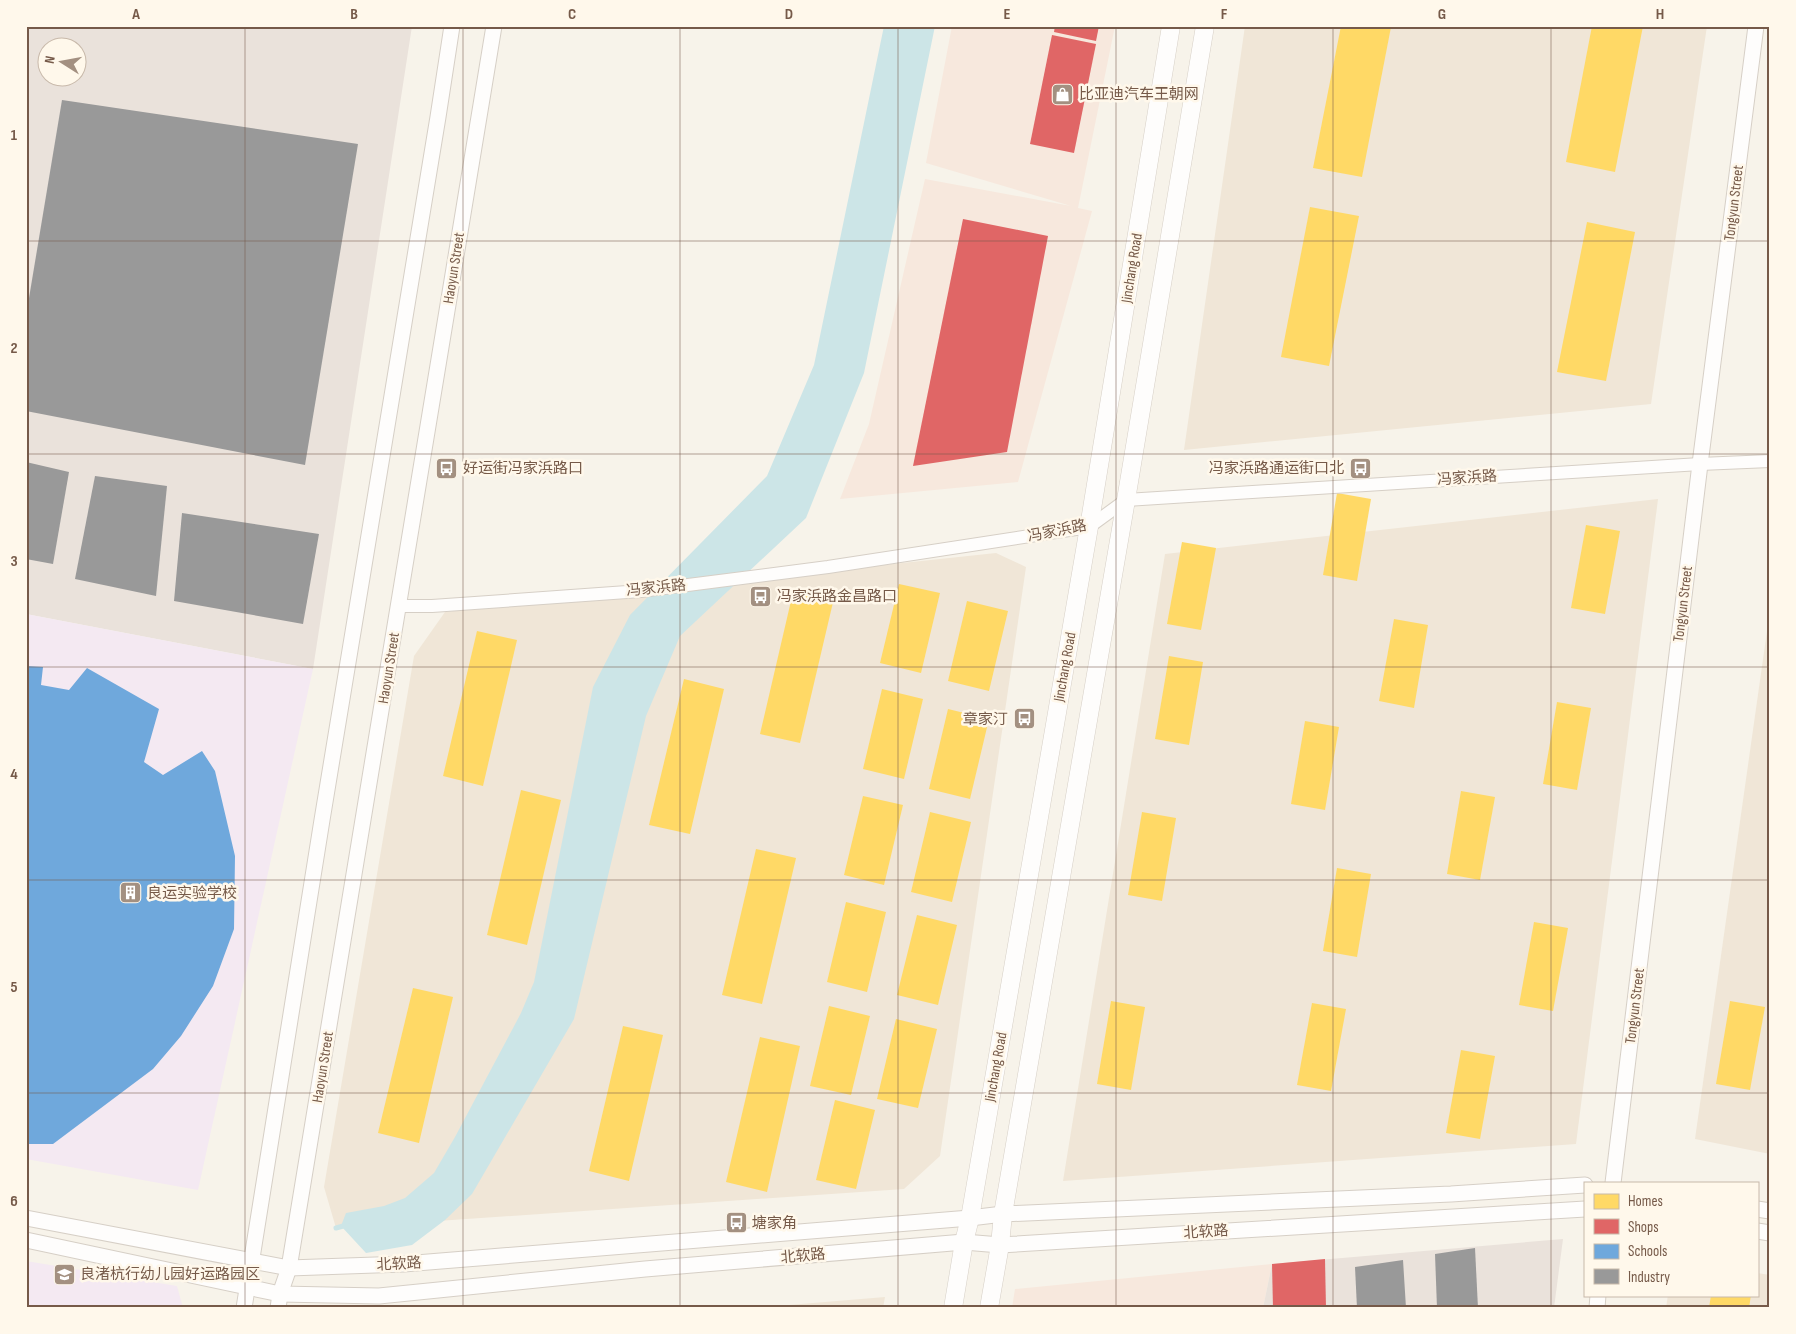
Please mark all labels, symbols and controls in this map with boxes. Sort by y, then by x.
text: A [131,5,140,24]
text: B [350,5,358,24]
text: C [568,5,576,24]
text: D [785,5,793,24]
text: E [1004,5,1011,24]
text: F [1221,5,1228,24]
text: G [1438,5,1446,24]
text: H [1656,5,1664,24]
north arrow [38,38,88,88]
text: N [41,54,59,65]
shop icon: 比亚迪汽车王朝网 [1051,82,1075,106]
place label: 比亚迪汽车王朝网 [1079,85,1199,104]
text: 1 [11,126,18,145]
street label: Tongyun Street [1720,164,1748,242]
street label: Haoyun Street [439,231,469,305]
street label: Jinchang Road [1117,232,1147,305]
text: 2 [10,339,18,358]
bus stop icon: 好运街冯家浜路口 [435,456,459,480]
bus stop icon: 冯家浜路通运街口北 [1348,456,1372,480]
place label: 好运街冯家浜路口 [463,459,583,478]
place label: 冯家浜路通运街口北 [1209,459,1344,478]
street label: 冯家浜路 [1436,466,1498,490]
street label: 冯家浜路 [1026,516,1088,546]
text: 3 [10,552,18,571]
street label: Tongyun Street [1669,565,1697,643]
street label: 冯家浜路 [625,575,687,601]
bus stop icon: 冯家浜路金昌路口 [749,584,773,608]
place label: 冯家浜路金昌路口 [777,587,897,606]
street label: Haoyun Street [374,631,404,705]
street label: Jinchang Road [1049,631,1080,704]
bus stop icon: 章家汀 [1012,707,1036,731]
place label: 章家汀 [963,710,1008,729]
text: 4 [10,765,18,784]
building icon: 良运实验学校 [119,881,143,905]
place label: 良运实验学校 [147,884,237,903]
street label: Tongyun Street [1621,967,1649,1045]
text: 5 [10,978,18,997]
street label: Haoyun Street [308,1030,338,1104]
street label: Jinchang Road [980,1031,1011,1104]
legend [1584,1182,1758,1296]
text: 6 [10,1192,18,1211]
text: Homes [1628,1192,1663,1211]
bus stop icon: 塘家角 [724,1211,748,1235]
place label: 塘家角 [752,1214,797,1233]
text: Shops [1628,1218,1659,1237]
street label: 北软路 [1183,1221,1229,1243]
text: Schools [1628,1242,1667,1261]
street label: 北软路 [780,1245,826,1267]
street label: 北软路 [376,1253,422,1275]
school or university icon: 良渚杭行幼儿园好运路园区 [52,1262,76,1286]
place label: 良渚杭行幼儿园好运路园区 [80,1265,260,1284]
text: Industry [1628,1268,1670,1287]

